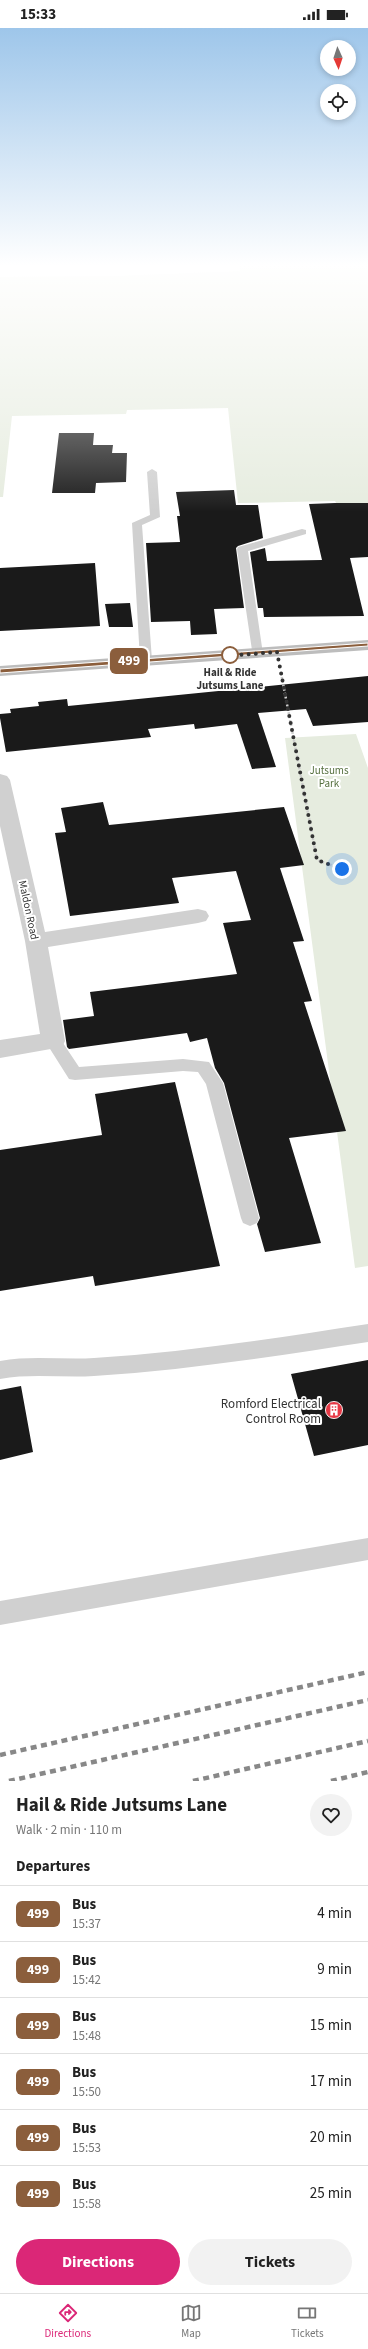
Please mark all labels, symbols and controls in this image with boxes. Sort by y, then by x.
text: 15:33 [20,4,56,25]
north arrow [320,40,356,76]
map controls [320,40,356,120]
button: locate [320,84,356,120]
marker: Hail & Ride Jutsums Lane [221,646,239,664]
line badge: 499 [106,648,152,674]
text: 499 [118,651,140,671]
place label: Hail & Ride Jutsums Lane [196,665,264,693]
park label: Jutsums Park [309,763,349,791]
your location [332,859,352,879]
street label: Maldon Road [15,879,42,941]
place label: Romford Electrical Control Room [221,1395,321,1428]
building icon: Romford Electrical Control Room [324,1400,344,1420]
text: Hail & Ride Jutsums Lane [16,1792,227,1819]
button: heart [310,1794,352,1836]
text: Walk · 2 min · 110 m [16,1821,122,1839]
text: Departures [16,1856,90,1877]
text: Bus [72,1894,96,1915]
text: 4 min [317,1903,352,1924]
text: 499 [27,1904,49,1924]
text: 15:37 [72,1915,101,1933]
text: Bus [72,1950,96,1971]
text: 9 min [317,1959,352,1980]
text: 499 [27,1960,49,1980]
text: 15:42 [72,1971,101,1989]
text: Bus [72,2006,96,2027]
text: 15 min [310,2015,352,2036]
text: 499 [27,2016,49,2036]
text: 15:48 [72,2027,101,2045]
text: Bus [72,2062,96,2083]
text: 17 min [310,2071,352,2092]
text: 499 [27,2072,49,2092]
text: 15:50 [72,2083,101,2101]
text: Bus [72,2118,96,2139]
text: 20 min [310,2127,352,2148]
text: 499 [27,2128,49,2148]
text: 15:53 [72,2139,101,2157]
text: Bus [72,2174,96,2195]
text: 25 min [310,2183,352,2204]
text: 499 [27,2184,49,2204]
text: 15:58 [72,2195,101,2213]
button: Directions [16,2239,180,2285]
button: Tickets [188,2239,352,2285]
tab: Directions [45,2302,91,2341]
tab: Map [180,2302,202,2341]
tab: Tickets [291,2302,324,2341]

